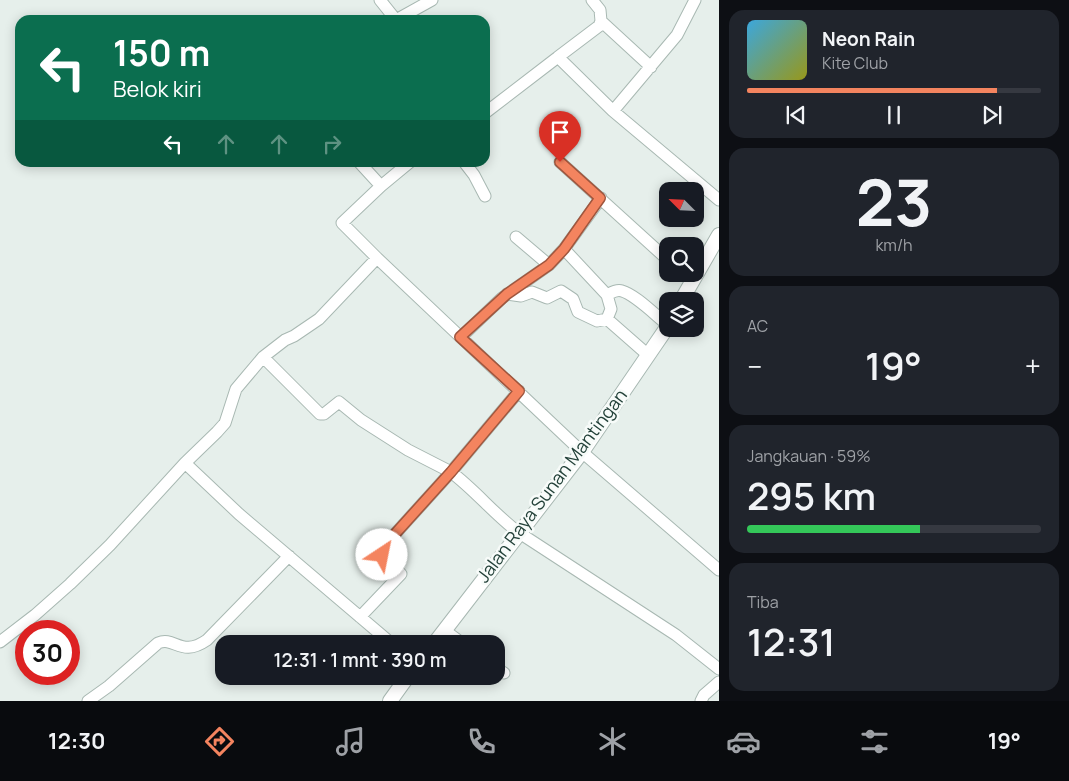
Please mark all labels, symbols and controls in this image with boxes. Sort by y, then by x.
text: Neon Rain [822,26,915,52]
text: 150 m [113,29,210,77]
icon: left [30,35,95,100]
text: Kite Club [822,52,888,74]
text: Belok kiri [113,74,202,104]
icon: previous [782,101,810,129]
icon: pause [880,101,908,129]
icon: next [978,101,1006,129]
pin [539,111,581,162]
icon: arrive [546,118,574,146]
icon: left [159,130,187,158]
icon: ahead [212,130,240,158]
icon: ahead [265,130,293,158]
icon: right [318,130,346,158]
text: 23 [856,157,932,246]
north arrow [659,182,704,228]
map controls [659,182,704,337]
text: km/h [875,234,913,256]
button: search [659,237,704,282]
button: layers [659,292,704,337]
text: AC [747,315,768,337]
text: 19° [865,339,922,391]
text: − [747,347,762,385]
text: + [1025,347,1041,385]
street label: Jalan Raya Sunan Mantingan [470,384,632,587]
text: Jangkauan · 59% [747,445,871,467]
text: 295 km [747,469,876,521]
position arrow [355,528,407,580]
text: Tiba [747,591,779,613]
text: 12:31 [747,615,836,667]
speed limit sign: 30 [15,620,80,685]
text: 12:31 · 1 mnt · 390 m [274,647,446,673]
icon: directions [202,724,237,759]
icon: music [333,724,368,759]
icon: phone [464,724,499,759]
icon: climate [595,724,630,759]
icon: car [726,724,761,759]
icon: filters [857,724,892,759]
text: 12:30 [48,726,106,756]
text: 19° [988,726,1021,756]

